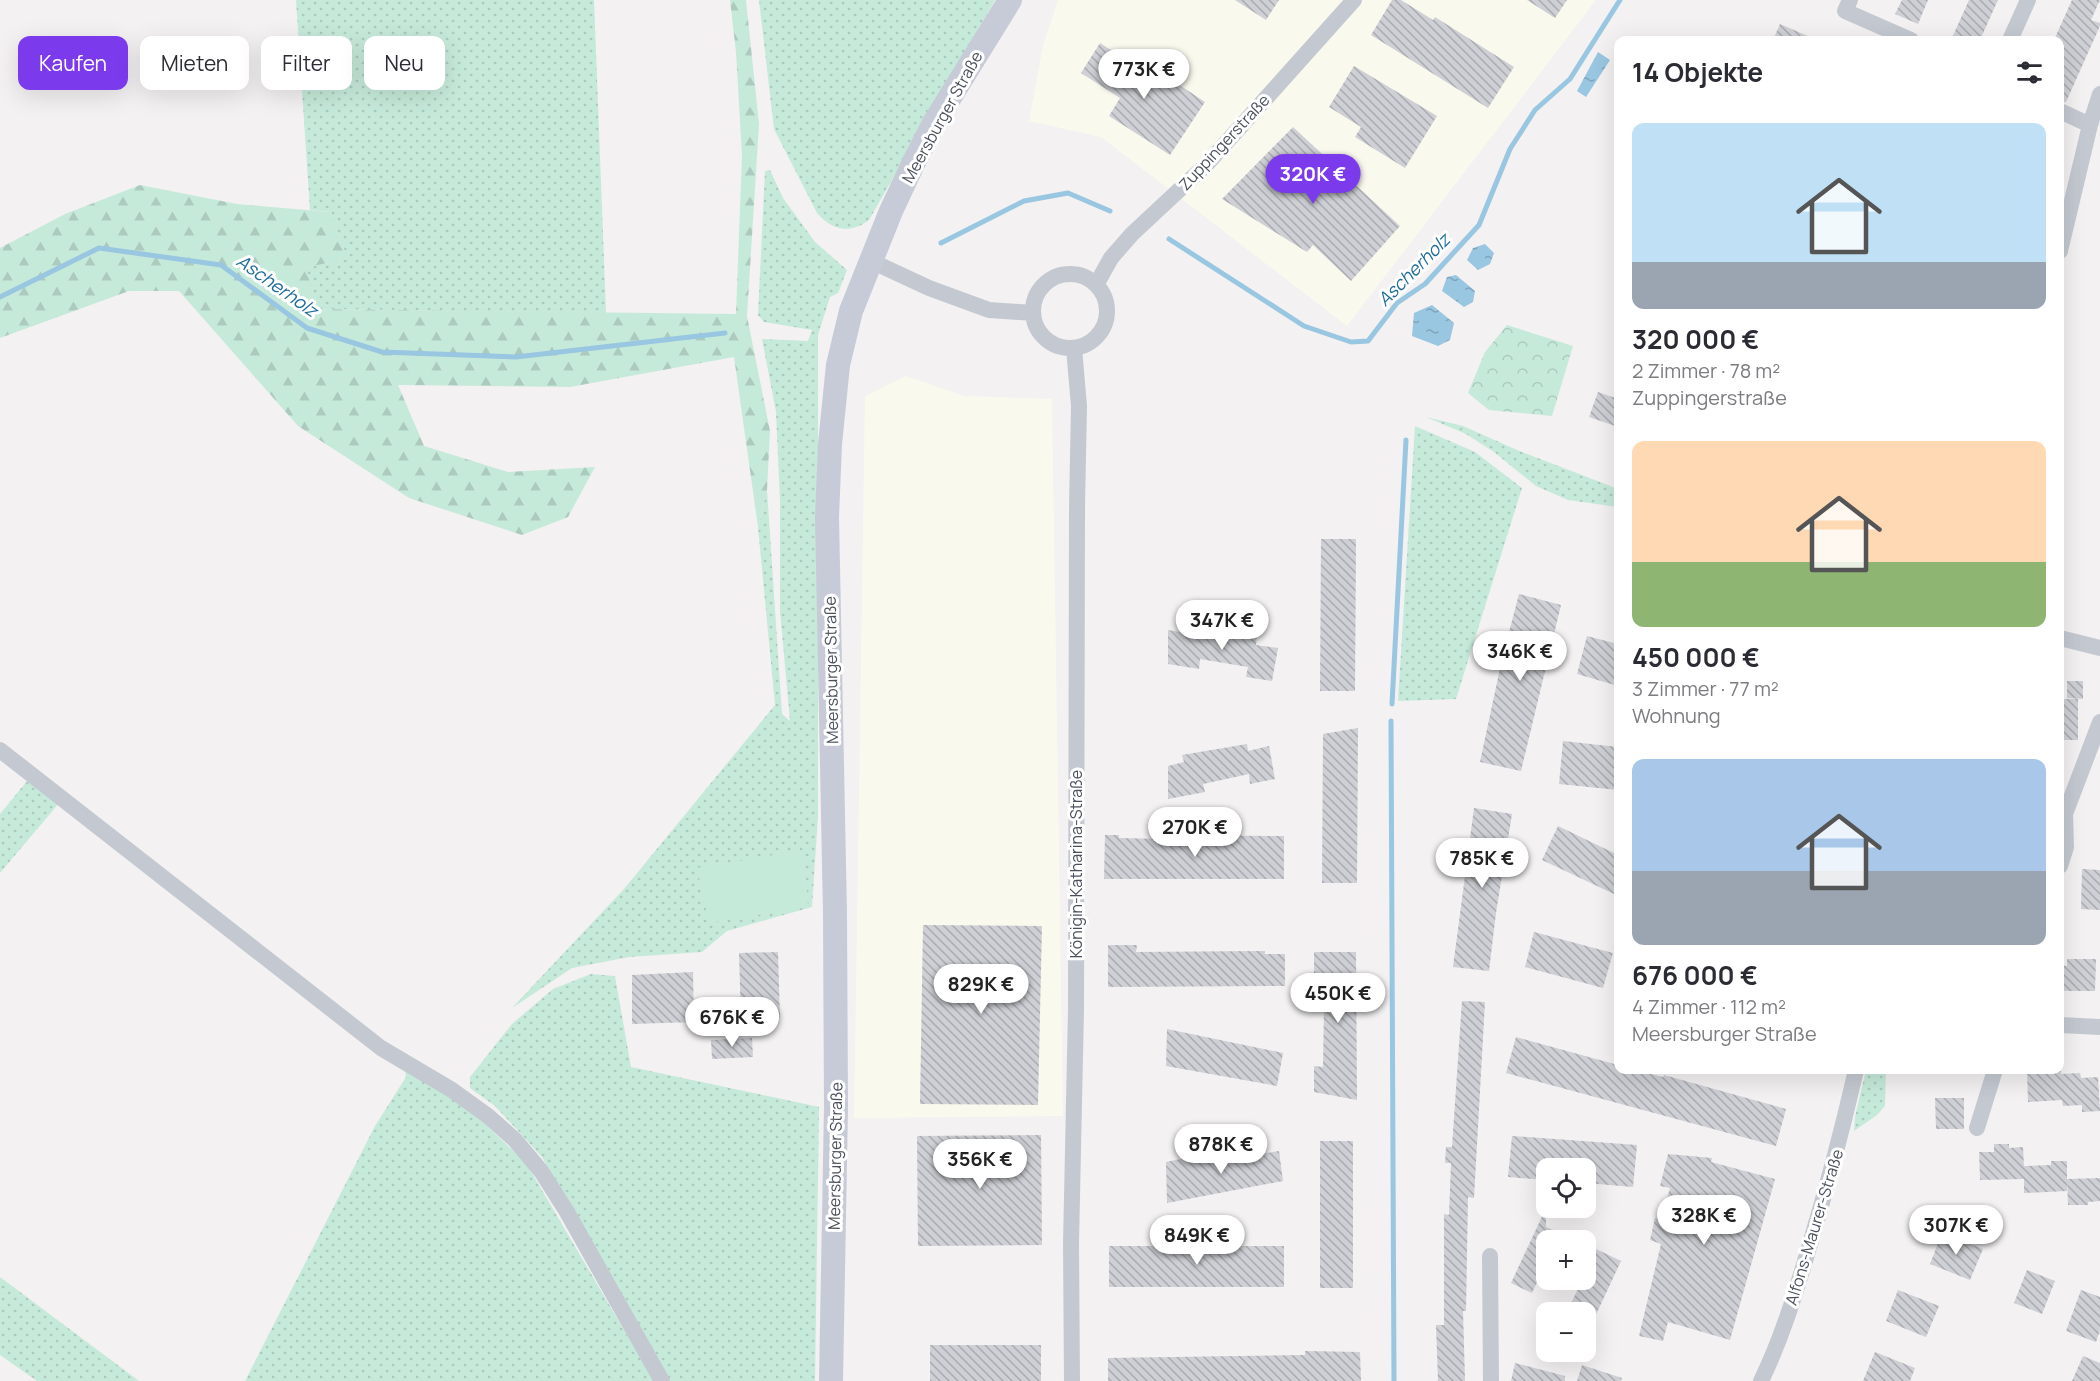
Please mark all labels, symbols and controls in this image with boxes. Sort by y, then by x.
chip: Kaufen [18,36,128,90]
chip: Mieten [140,36,249,90]
chip: Filter [261,36,352,90]
chip: Neu [364,36,445,90]
street label: Meersburger Straße [897,47,987,187]
pin: 773K € [1095,49,1193,100]
text: 14 Objekte [1632,54,1763,90]
text: 773K € [1112,55,1176,82]
icon: filters [2013,56,2046,89]
street label: Zuppingerstraße [1174,89,1274,195]
pin: 320K € [1264,154,1362,205]
text: 320K € [1280,160,1346,187]
icon: home [1785,162,1893,270]
water label: Ascherholz [1372,226,1457,311]
water label: Ascherholz [232,249,325,323]
text: 320 000 € [1632,321,1759,357]
text: 2 Zimmer · 78 m² [1632,357,1780,384]
text: Zuppingerstraße [1632,384,1787,411]
icon: home [1785,480,1893,588]
street label: Meersburger Straße [819,596,843,744]
pin: 347K € [1173,600,1271,651]
text: 347K € [1190,606,1254,633]
pin: 346K € [1471,631,1569,682]
text: 346K € [1487,637,1553,664]
text: 450 000 € [1632,639,1760,675]
text: 3 Zimmer · 77 m² [1632,675,1779,702]
text: Wohnung [1632,702,1721,729]
street label: Königin-Katharina-Straße [1065,770,1087,958]
icon: home [1785,798,1893,906]
pin: 270K € [1146,807,1244,858]
text: 270K € [1162,813,1228,840]
pin: 785K € [1433,838,1531,889]
text: 785K € [1450,844,1514,871]
text: 676 000 € [1632,957,1758,993]
pin: 829K € [932,964,1030,1015]
text: 829K € [948,970,1014,997]
pin: 450K € [1289,973,1387,1024]
text: 450K € [1304,979,1372,1006]
text: 4 Zimmer · 112 m² [1632,993,1786,1020]
pin: 676K € [683,997,781,1048]
text: 676K € [699,1003,765,1030]
text: Meersburger Straße [1632,1020,1817,1047]
street label: Meersburger Straße [823,1082,847,1230]
pin: 878K € [1172,1124,1270,1175]
text: 878K € [1188,1130,1254,1157]
pin: 356K € [931,1139,1029,1190]
text: 356K € [947,1145,1013,1172]
street label: Alfons-Maurer-Straße [1780,1146,1848,1308]
map controls [1536,1158,1596,1362]
button: locate [1536,1158,1596,1218]
pin: 328K € [1655,1195,1753,1246]
text: 328K € [1671,1201,1737,1228]
pin: 307K € [1907,1205,2005,1256]
text: 307K € [1923,1211,1989,1238]
pin: 849K € [1148,1215,1246,1266]
text: 849K € [1164,1221,1230,1248]
button: + [1536,1230,1596,1290]
button: − [1536,1302,1596,1362]

